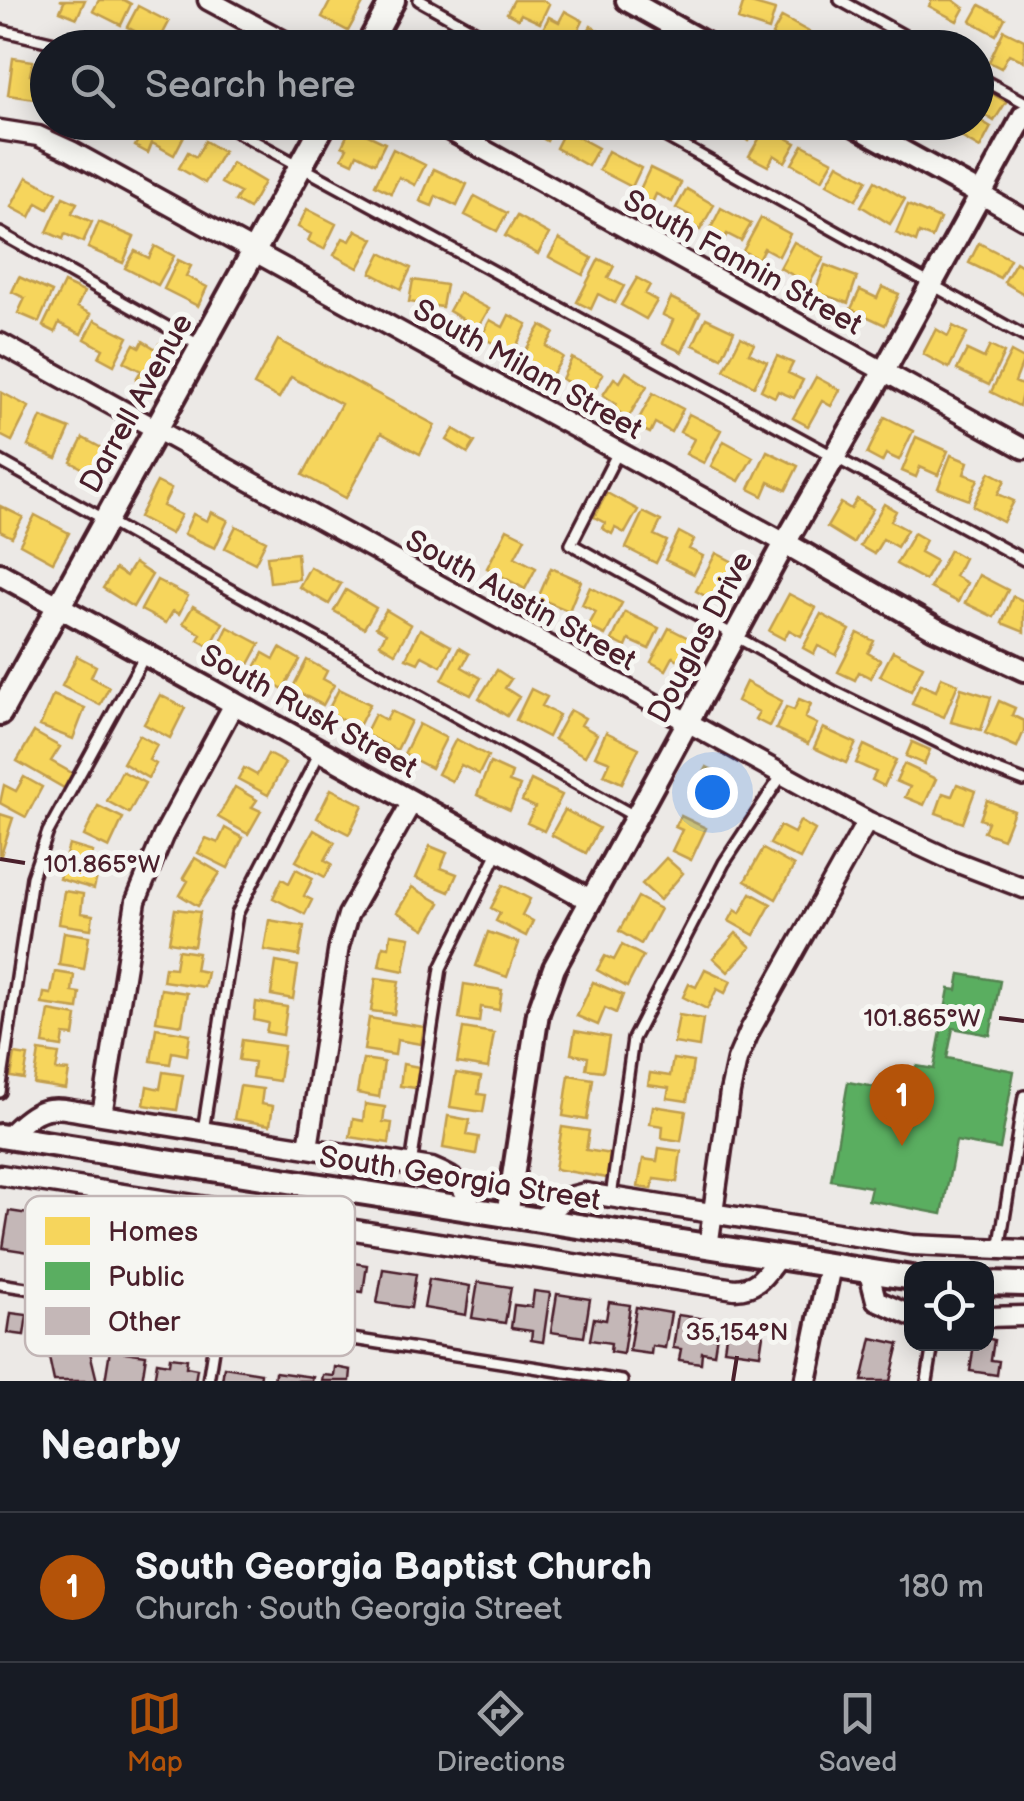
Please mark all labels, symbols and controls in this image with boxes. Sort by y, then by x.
search box [30,30,994,140]
icon: search [65,58,120,113]
text: Search here [145,63,356,108]
street label: South Fannin Street [617,182,868,343]
street label: South Milam Street [407,292,648,448]
street label: Darrell Avenue [73,308,201,499]
street label: South Austin Street [399,523,642,679]
street label: Douglas Drive [641,546,761,729]
street label: South Rusk Street [194,637,424,787]
your location [687,767,738,818]
text: 101.865°W [43,849,161,880]
text: 101.865°W [863,1003,981,1034]
pin: 1 [870,1064,934,1146]
street label: South Georgia Street [317,1139,603,1219]
legend [25,1196,355,1356]
text: Homes [108,1216,198,1249]
text: Public [108,1261,185,1294]
map controls [904,1261,994,1351]
button: locate [904,1261,994,1351]
text: Other [108,1306,181,1339]
text: 35.154°N [685,1317,789,1348]
text: Nearby [40,1421,180,1472]
text: South Georgia Baptist Church [135,1545,652,1590]
text: 1 [66,1568,79,1607]
text: 180 m [899,1568,984,1607]
text: Church · South Georgia Street [135,1590,562,1629]
tab: Map [127,1686,183,1779]
tab: Directions [436,1686,565,1779]
tab: Saved [819,1686,897,1779]

